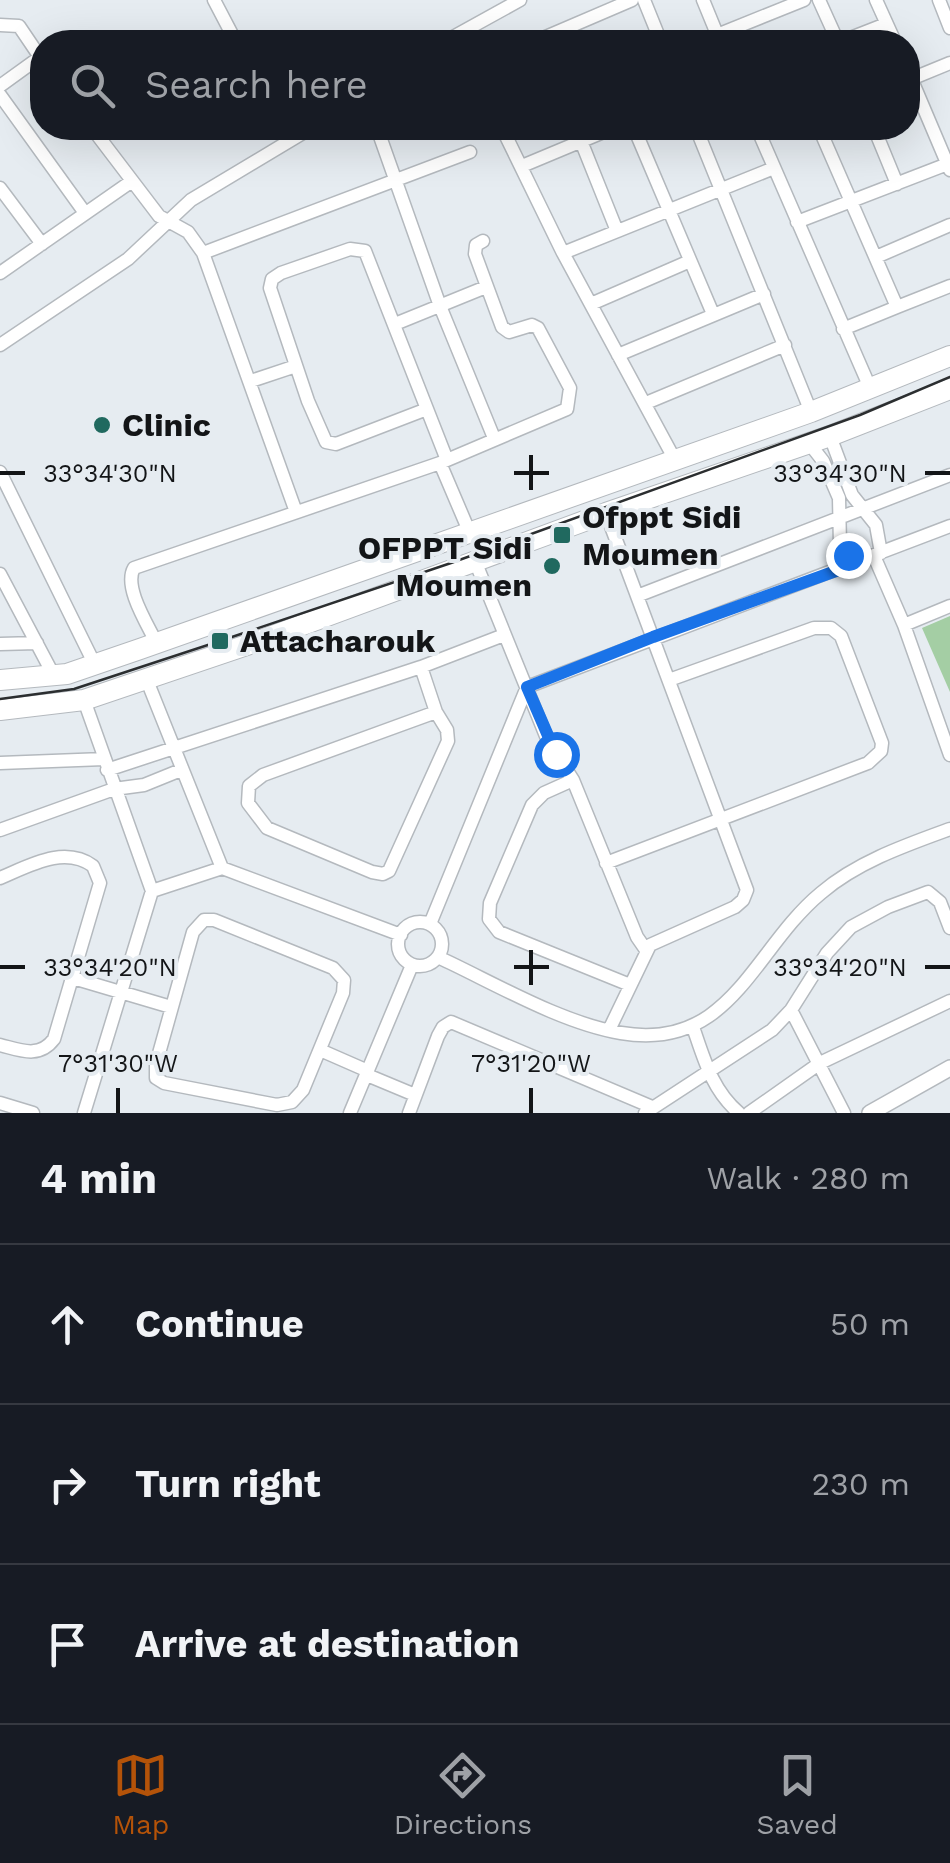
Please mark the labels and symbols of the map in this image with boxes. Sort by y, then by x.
place label: Clinic [122,406,211,444]
marker: Clinic [91,414,113,436]
text: 33°34'30"N [43,459,177,488]
text: 33°34'30"N [773,459,907,488]
place label: Ofppt Sidi Moumen [582,498,741,573]
marker: Ofppt Sidi Moumen [551,524,573,546]
place label: OFPPT Sidi Moumen [358,529,532,604]
route end [826,533,872,579]
marker: OFPPT Sidi Moumen [541,555,563,577]
place label: Attacharouk [240,622,435,660]
marker: Attacharouk [209,630,231,652]
route start [534,732,580,778]
text: 33°34'20"N [43,953,177,982]
text: 33°34'20"N [773,953,907,982]
text: 7°31'30"W [58,1049,178,1078]
text: 7°31'20"W [471,1049,591,1078]

